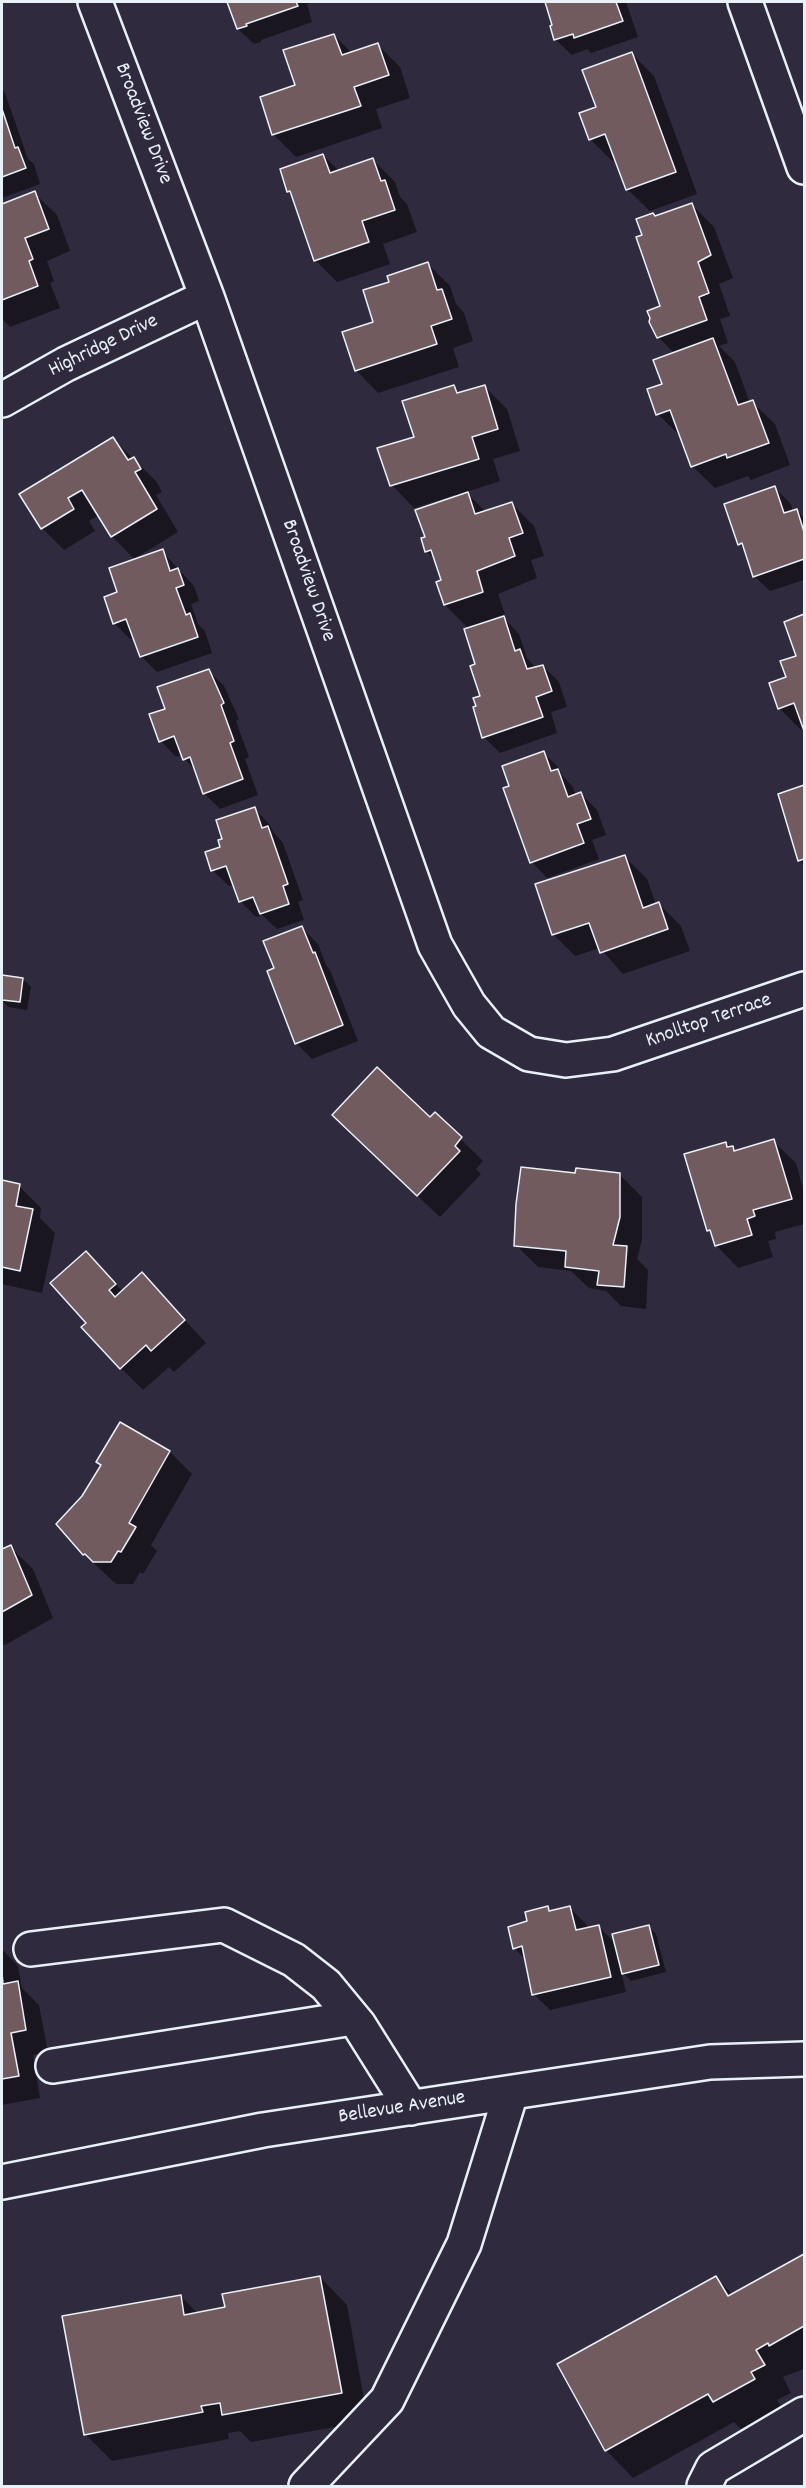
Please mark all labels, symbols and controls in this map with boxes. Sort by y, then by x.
street label: Broadview Drive [107,60,177,188]
street label: Highridge Drive [45,310,163,384]
street label: Broadview Drive [274,517,340,645]
street label: Knolltop Terrace [643,989,775,1055]
street label: Bellevue Avenue [337,2087,467,2131]

